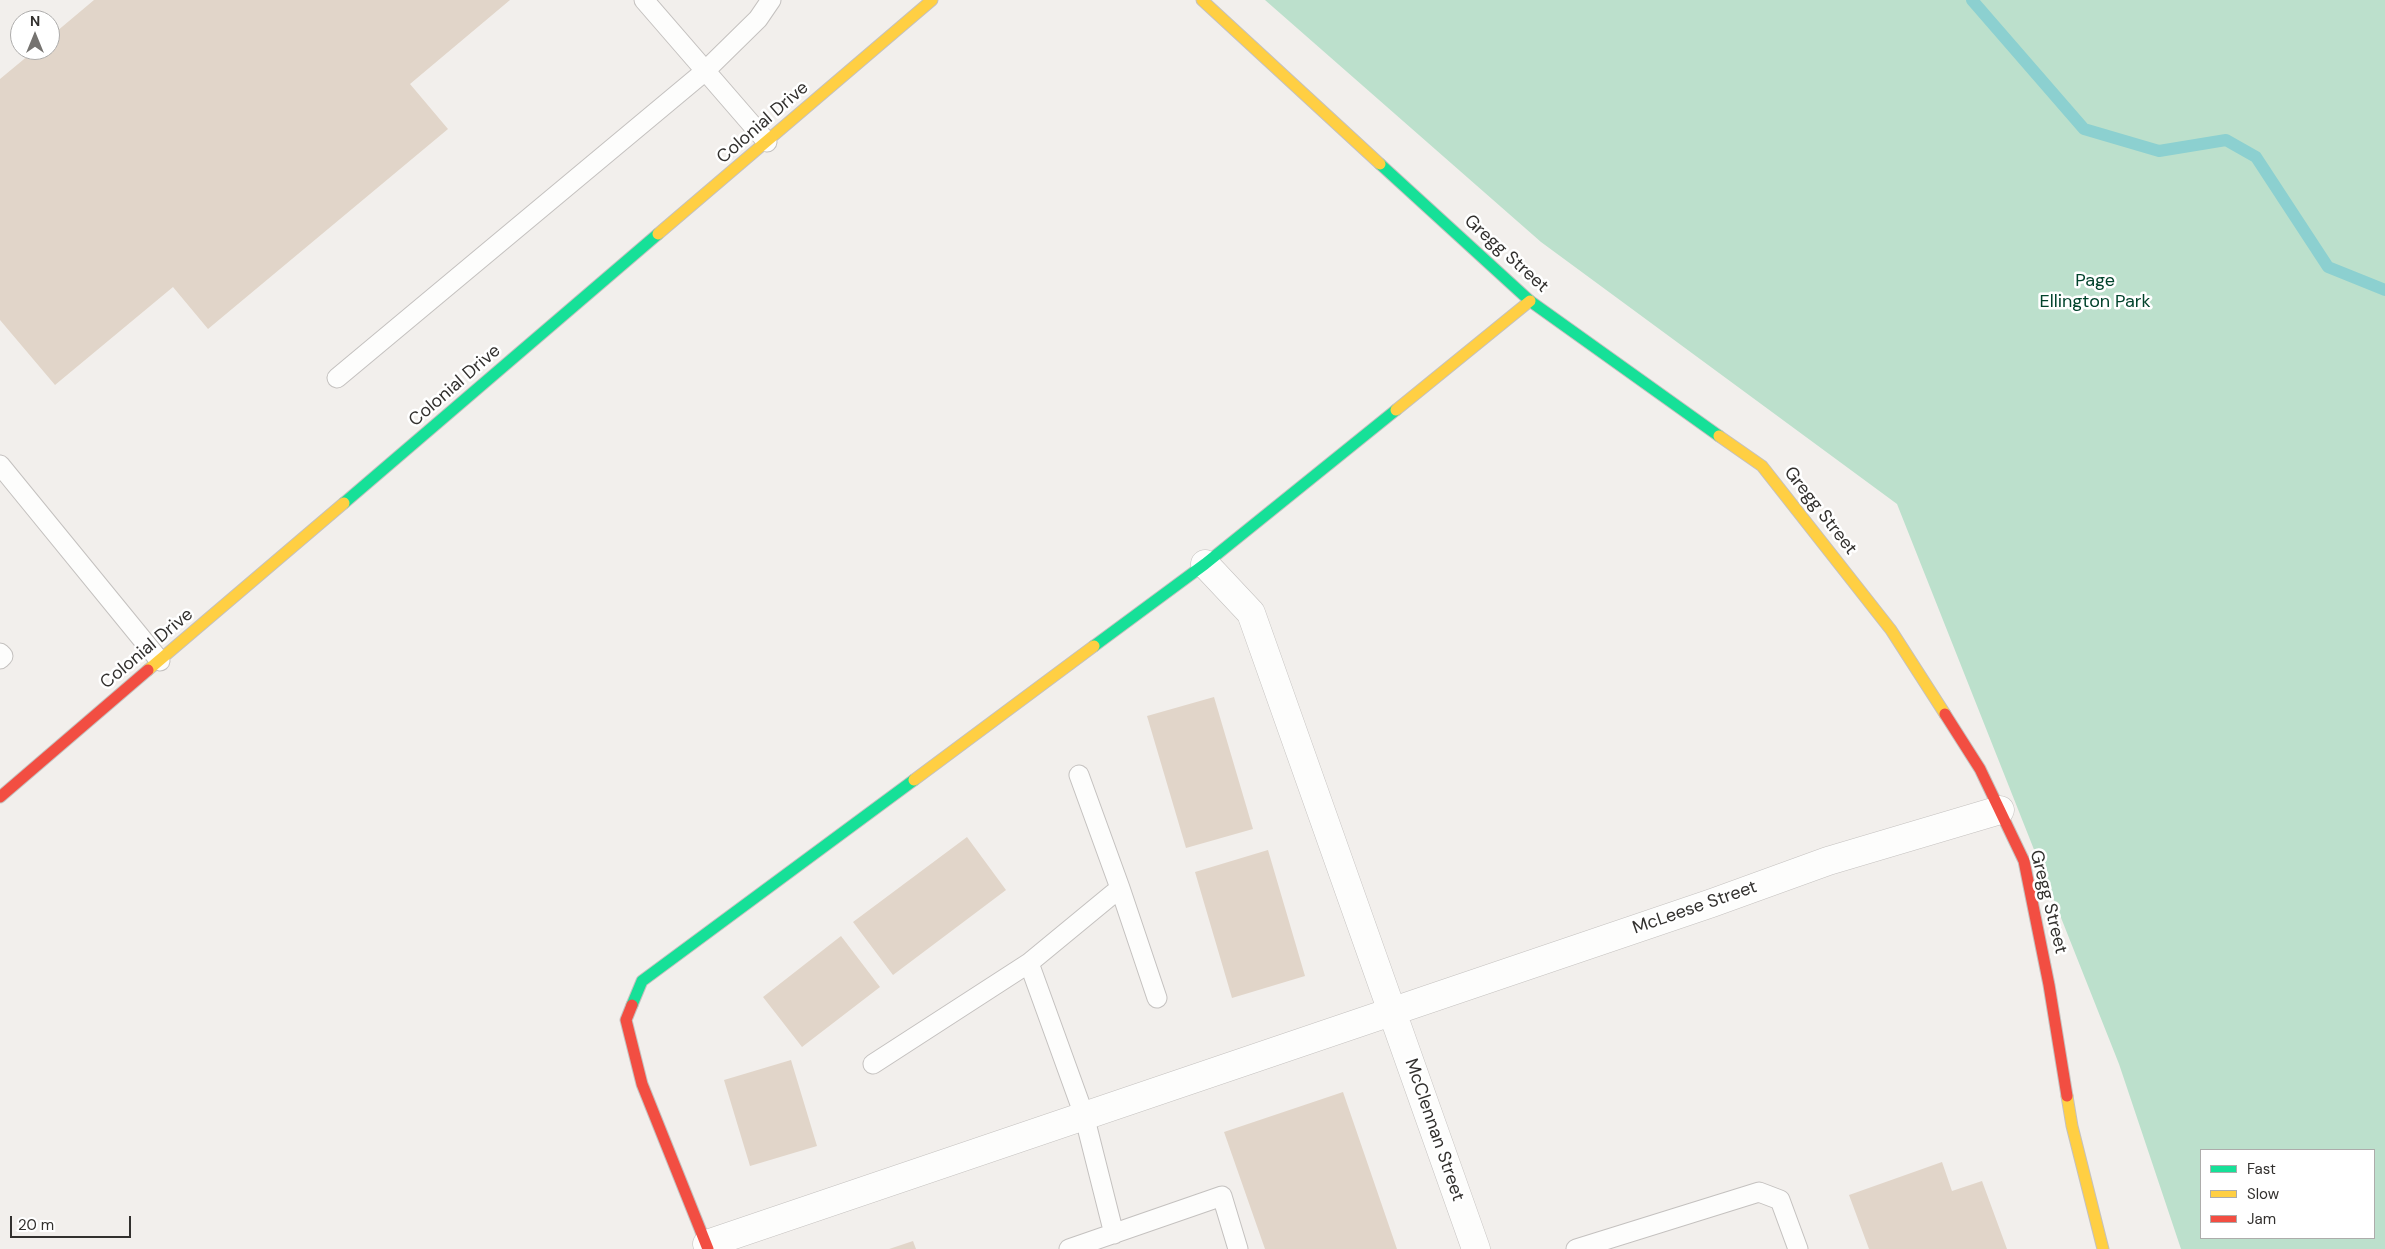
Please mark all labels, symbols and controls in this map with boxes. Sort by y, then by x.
north arrow [10,10,60,60]
text: N [30,12,40,30]
street label: Colonial Drive [713,77,813,169]
street label: Gregg Street [1459,211,1553,297]
park label: Page Ellington Park [2039,270,2151,312]
street label: Colonial Drive [405,340,505,432]
street label: Gregg Street [1779,463,1861,559]
street label: Colonial Drive [96,604,198,694]
street label: Gregg Street [2025,848,2071,956]
street label: McLeese Street [1630,877,1760,939]
street label: McClennan Street [1400,1056,1468,1204]
legend [2200,1149,2375,1239]
text: Fast [2247,1159,2276,1179]
text: Slow [2247,1184,2279,1204]
scale bar [12,1206,134,1238]
text: Jam [2247,1209,2276,1229]
text: 20 m [18,1215,54,1235]

